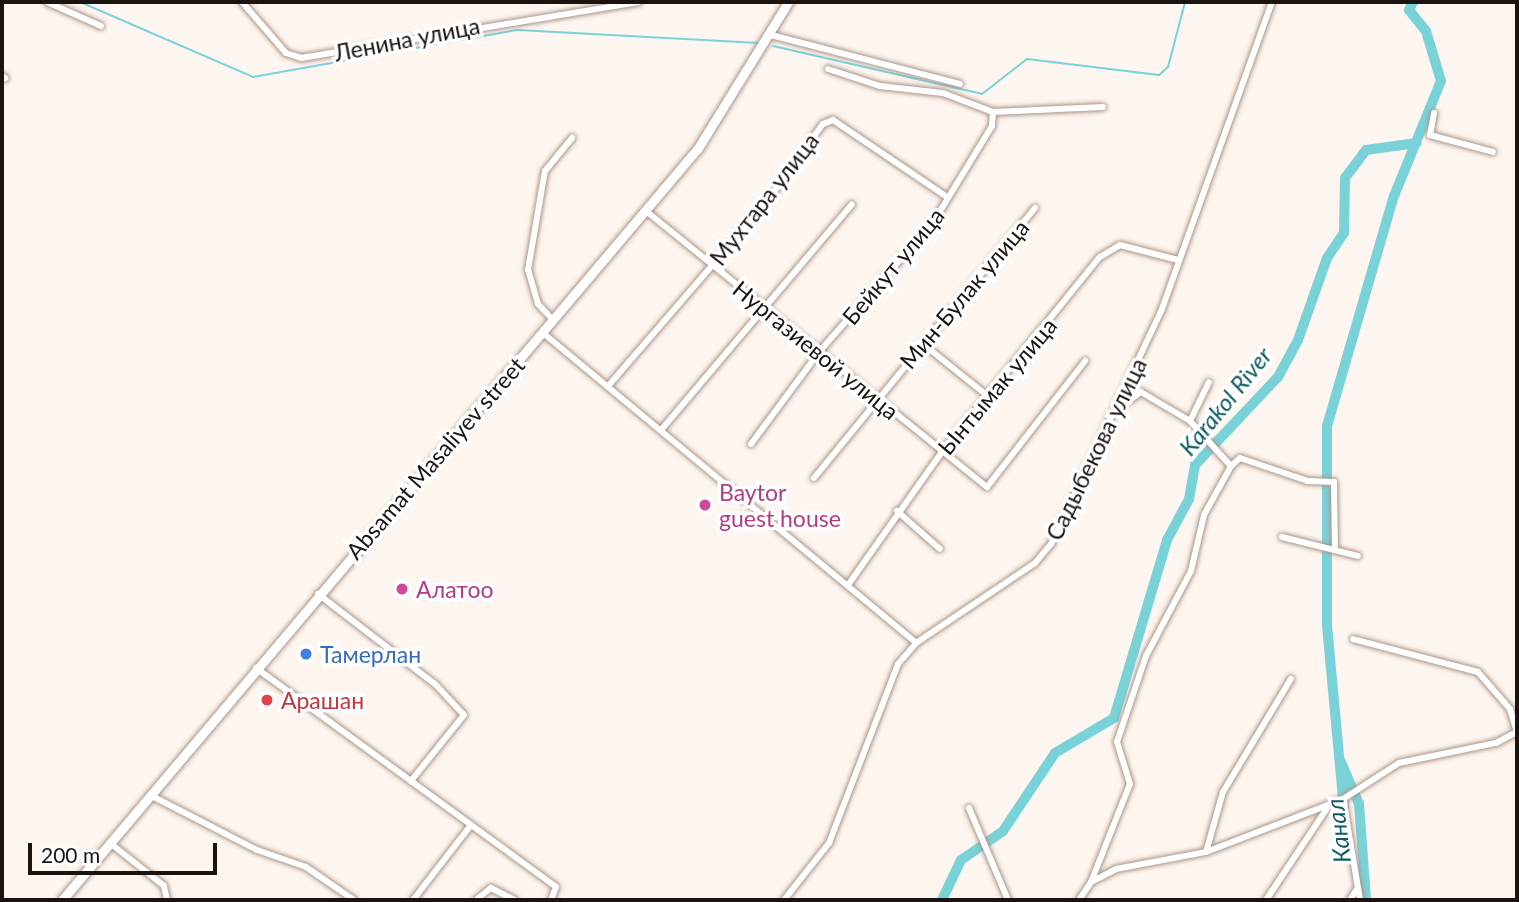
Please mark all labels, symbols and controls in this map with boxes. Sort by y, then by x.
street label: Ленина улица [332,11,482,67]
street label: Мухтара улица [704,127,824,271]
street label: Бейкут улица [836,202,950,330]
street label: Мин-Булак улица [894,214,1034,374]
street label: Нургазиевой улица [728,275,904,425]
street label: Ынтымак улица [932,312,1062,460]
water label: Karakol River [1173,341,1277,461]
street label: Absamat Masaliyev street [340,351,530,565]
street label: Садыбекова улица [1040,353,1152,545]
place label: Baytor guest house [719,478,841,532]
marker: Baytor guest house [697,497,713,513]
place label: Алатоо [416,575,494,603]
marker: Алатоо [394,581,410,597]
place label: Тамерлан [320,640,421,668]
marker: Тамерлан [298,646,314,662]
place label: Арашан [281,686,364,714]
marker: Арашан [259,692,275,708]
water label: Канал [1320,797,1356,865]
scale bar [32,828,220,872]
text: 200 m [41,842,100,867]

